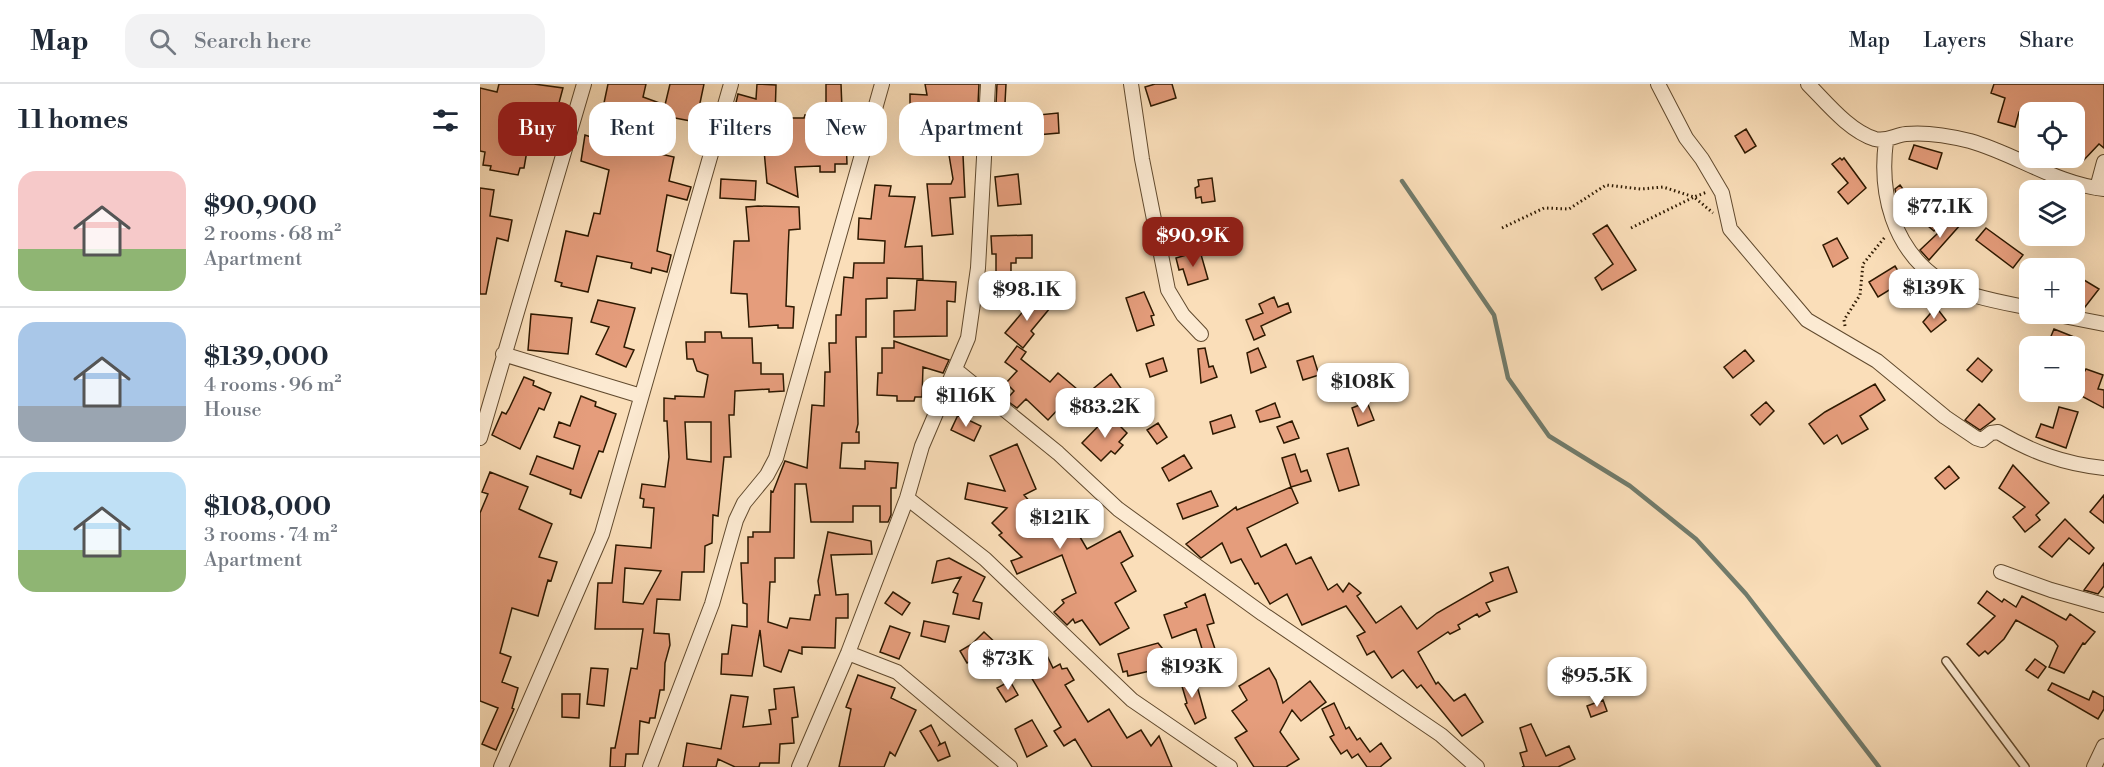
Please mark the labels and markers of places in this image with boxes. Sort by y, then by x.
pin: $77.1K [1891,188,1989,239]
pin: $90.9K [1144,217,1242,268]
pin: $139K [1892,269,1976,320]
pin: $98.1K [978,271,1076,322]
pin: $108K [1321,363,1405,414]
pin: $116K [924,377,1008,428]
pin: $83.2K [1056,388,1154,439]
pin: $121K [1018,499,1102,550]
pin: $73K [972,640,1044,691]
pin: $193K [1150,648,1234,699]
pin: $95.5K [1548,657,1646,708]

